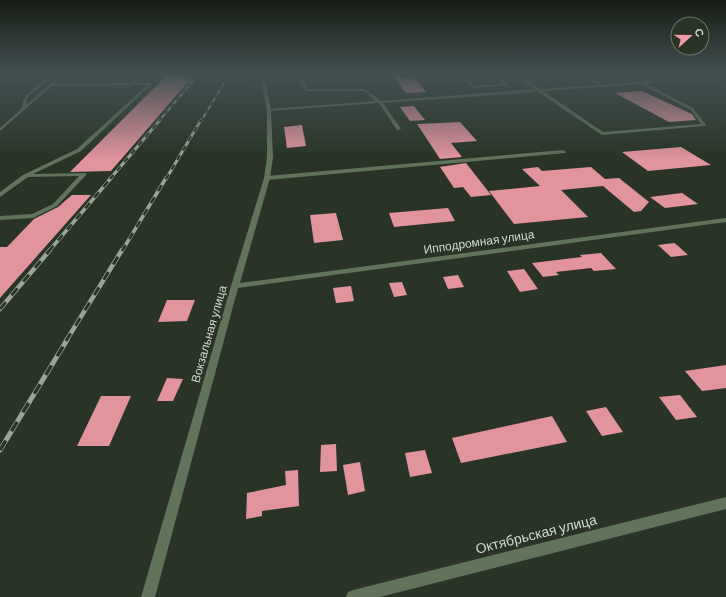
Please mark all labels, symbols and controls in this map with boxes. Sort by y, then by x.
north arrow [670,16,710,56]
text: С [692,26,707,38]
street label: Ипподромная улица [423,226,536,257]
street label: Вокзальная улица [187,283,230,384]
street label: Октябрьская улица [473,510,598,557]

